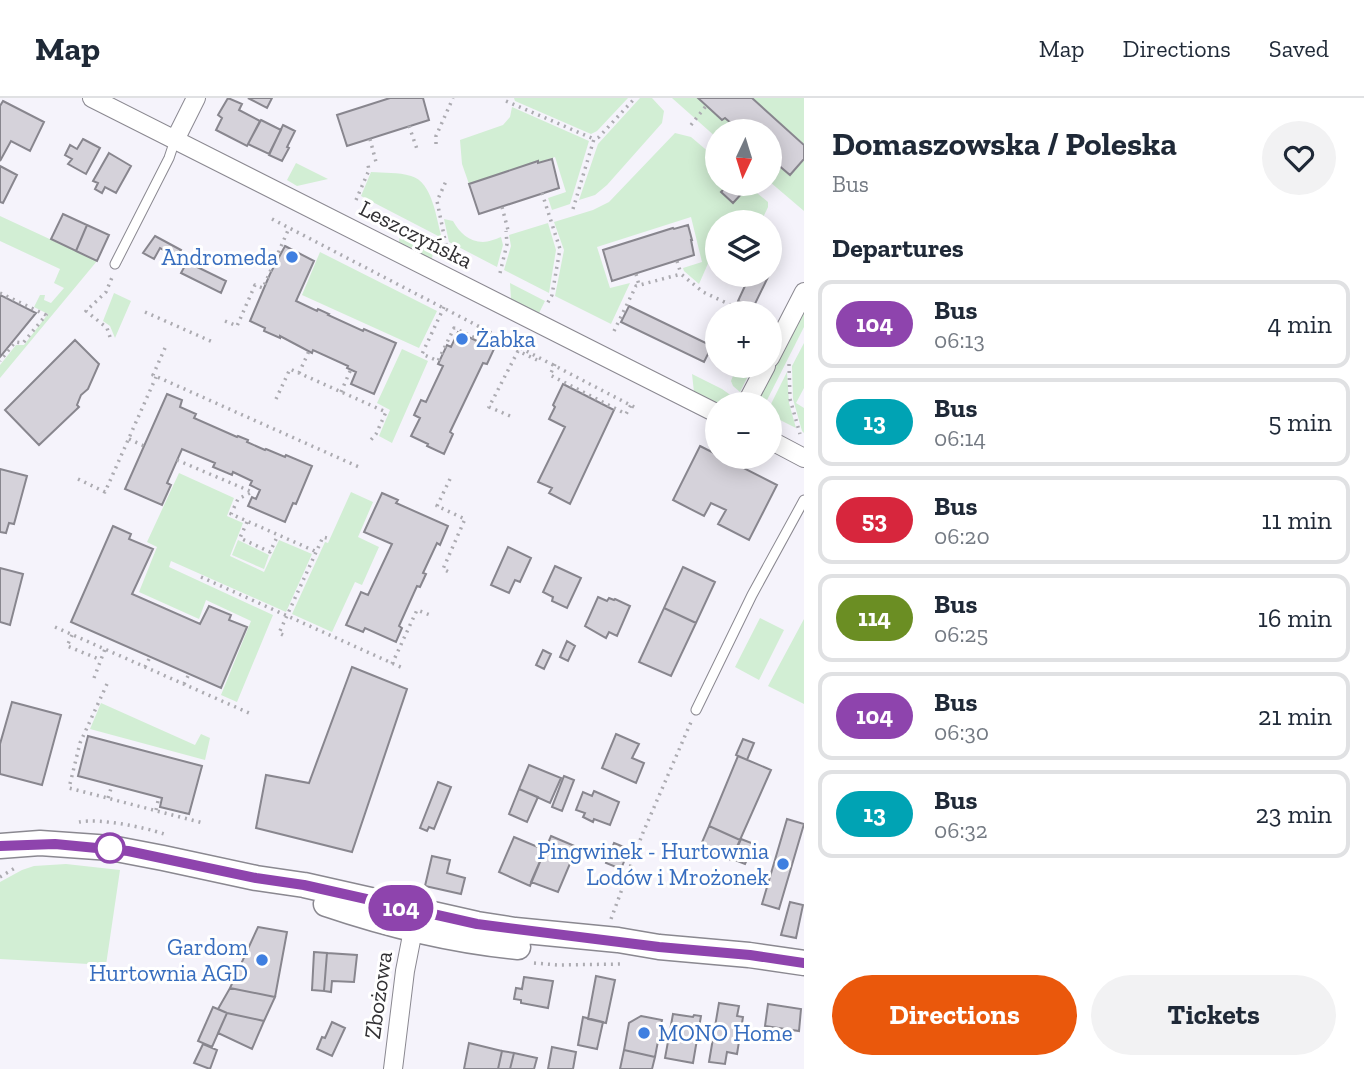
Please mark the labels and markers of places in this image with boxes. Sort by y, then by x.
place label: Andromeda [161,243,278,271]
marker: Andromeda [284,249,300,265]
place label: Żabka [476,325,536,353]
marker: Żabka [454,331,470,347]
unlabelled marker [95,833,125,863]
place label: Pingwinek - Hurtownia Lodów i Mrożonek [537,837,769,891]
marker: Pingwinek - Hurtownia Lodów i Mrożonek [775,856,791,872]
place label: Gardom Hurtownia AGD [89,933,248,987]
marker: Gardom Hurtownia AGD [254,952,270,968]
place label: MONO Home [658,1019,792,1047]
marker: MONO Home [636,1025,652,1041]

